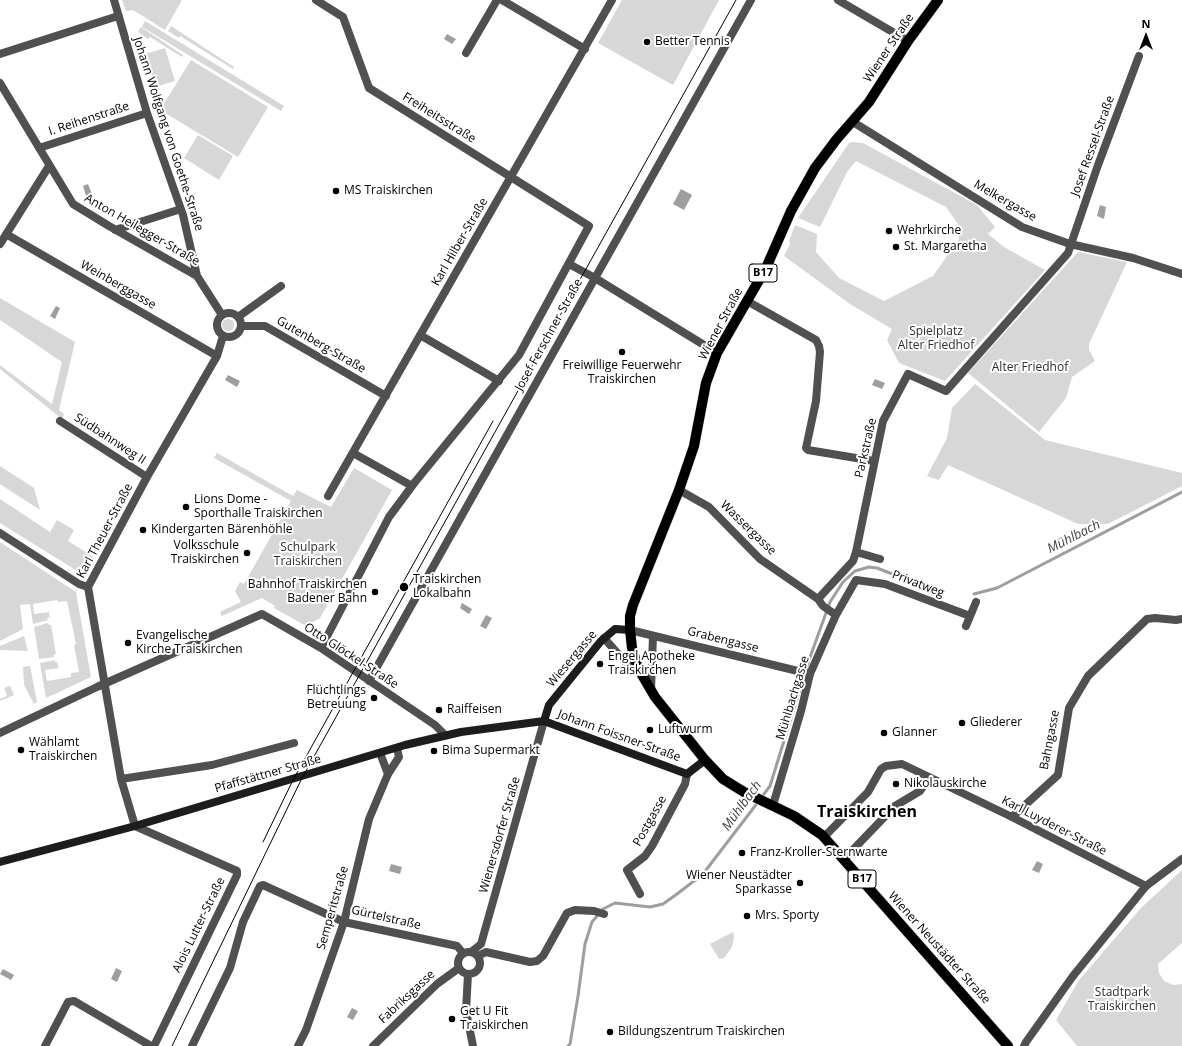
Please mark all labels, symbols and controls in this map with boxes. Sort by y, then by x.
street label: Wiener Straße [861,11,917,85]
north arrow [1126,16,1166,56]
text: N [1142,16,1150,31]
street label: Johann Wolfgang von Goethe-Straße [130,35,206,233]
place label: Better Tennis [655,35,730,49]
marker: Better Tennis [642,37,652,47]
street label: Freiheitsstraße [400,90,478,146]
street label: Josef Ressel-Straße [1068,94,1118,198]
street label: I. Reihenstraße [47,99,131,139]
street label: Melkergasse [971,177,1039,225]
place label: MS Traiskirchen [344,184,433,198]
marker: MS Traiskirchen [331,186,341,196]
street label: Anton Heilegger-Straße [82,191,202,269]
street label: Karl Hilber-Straße [429,195,491,289]
place label: Wehrkirche [897,224,961,238]
marker: Wehrkirche [884,226,894,236]
place label: St. Margaretha [904,240,987,254]
marker: St. Margaretha [891,242,901,252]
street label: Weinberggasse [78,257,158,313]
road number: B17 [749,264,777,282]
street label: Josef Ferschner-Straße [512,276,586,394]
street label: Wiener Straße [696,285,746,363]
street label: Gutenberg-Straße [274,314,368,376]
park label: Spielplatz Alter Friedhof [898,325,974,353]
marker: Freiwillige Feuerwehr Traiskirchen [617,347,627,357]
place label: Freiwillige Feuerwehr Traiskirchen [563,359,681,387]
park label: Alter Friedhof [992,361,1068,375]
street label: Südbahnweg II [72,411,148,467]
street label: Parkstraße [852,417,880,479]
street label: Karl Theuer-Straße [74,481,136,581]
place label: Lions Dome - Sporthalle Traiskirchen [194,493,323,521]
street label: Wassergasse [717,498,779,558]
marker: Lions Dome - Sporthalle Traiskirchen [181,502,191,512]
water label: Mühlbach [1045,517,1103,557]
place label: Kindergarten Bärenhöhle [151,523,292,537]
marker: Kindergarten Bärenhöhle [138,525,148,535]
place label: Volksschule Traiskirchen [171,539,239,567]
park label: Schulpark Traiskirchen [274,541,342,569]
marker: Volksschule Traiskirchen [242,548,252,558]
street label: Privatweg [890,567,946,601]
place label: Traiskirchen Lokalbahn [413,573,481,601]
place label: Bahnhof Traiskirchen Badener Bahn [248,578,367,606]
marker: Traiskirchen Lokalbahn [398,581,410,593]
marker: Bahnhof Traiskirchen Badener Bahn [370,587,380,597]
street label: Otto Glöckel-Straße [301,620,401,692]
street label: Grabengasse [686,624,760,656]
street label: Wiesergasse [544,628,600,690]
place label: Evangelische Kirche Traiskirchen [136,629,243,657]
marker: Evangelische Kirche Traiskirchen [123,638,133,648]
place label: Engel Apotheke Traiskirchen [608,650,695,678]
street label: Mühlbachgasse [773,654,813,742]
marker: Engel Apotheke Traiskirchen [595,659,605,669]
place label: Flüchtlings Betreuung [306,684,366,712]
marker: Flüchtlings Betreuung [369,693,379,703]
place label: Raiffeisen [447,703,502,717]
marker: Raiffeisen [434,705,444,715]
street label: Johann Foissner-Straße [556,707,682,765]
street label: Bahngasse [1037,709,1063,771]
place label: Gliederer [970,716,1022,730]
marker: Gliederer [957,718,967,728]
place label: Luftwurm [658,723,713,737]
marker: Luftwurm [645,725,655,735]
place label: Glanner [892,726,937,740]
marker: Glanner [879,728,889,738]
place label: Wählamt Traiskirchen [29,736,97,764]
place label: Bima Supermarkt [442,744,540,758]
marker: Wählamt Traiskirchen [16,745,26,755]
marker: Bima Supermarkt [429,746,439,756]
street label: Pfaffstättner Straße [213,752,323,796]
street label: Wienersdorfer Straße [476,775,524,895]
place label: Nikolauskirche [904,777,986,791]
water label: Mühlbach [719,778,765,834]
marker: Nikolauskirche [891,779,901,789]
street label: Postgasse [630,793,670,849]
street label: Karl Luyderer-Straße [999,793,1109,859]
district label: Traiskirchen [817,802,917,822]
place label: Franz-Kroller-Sternwarte [750,846,887,860]
marker: Franz-Kroller-Sternwarte [737,848,747,858]
street label: Semperitstraße [314,864,352,952]
place label: Wiener Neustädter Sparkasse [686,869,792,897]
road number: B17 [848,870,876,888]
street label: Alois Lutter-Straße [170,875,228,975]
marker: Wiener Neustädter Sparkasse [795,878,805,888]
street label: Wiener Neustädter Straße [885,889,993,1007]
street label: Gürtelstraße [350,903,422,933]
place label: Mrs. Sporty [755,909,819,923]
marker: Mrs. Sporty [742,911,752,921]
street label: Fabriksgasse [376,967,438,1027]
park label: Stadtpark Traiskirchen [1088,986,1156,1014]
place label: Get U Fit Traiskirchen [460,1005,528,1033]
marker: Get U Fit Traiskirchen [447,1014,457,1024]
place label: Bildungszentrum Traiskirchen [618,1025,785,1039]
marker: Bildungszentrum Traiskirchen [605,1027,615,1037]

